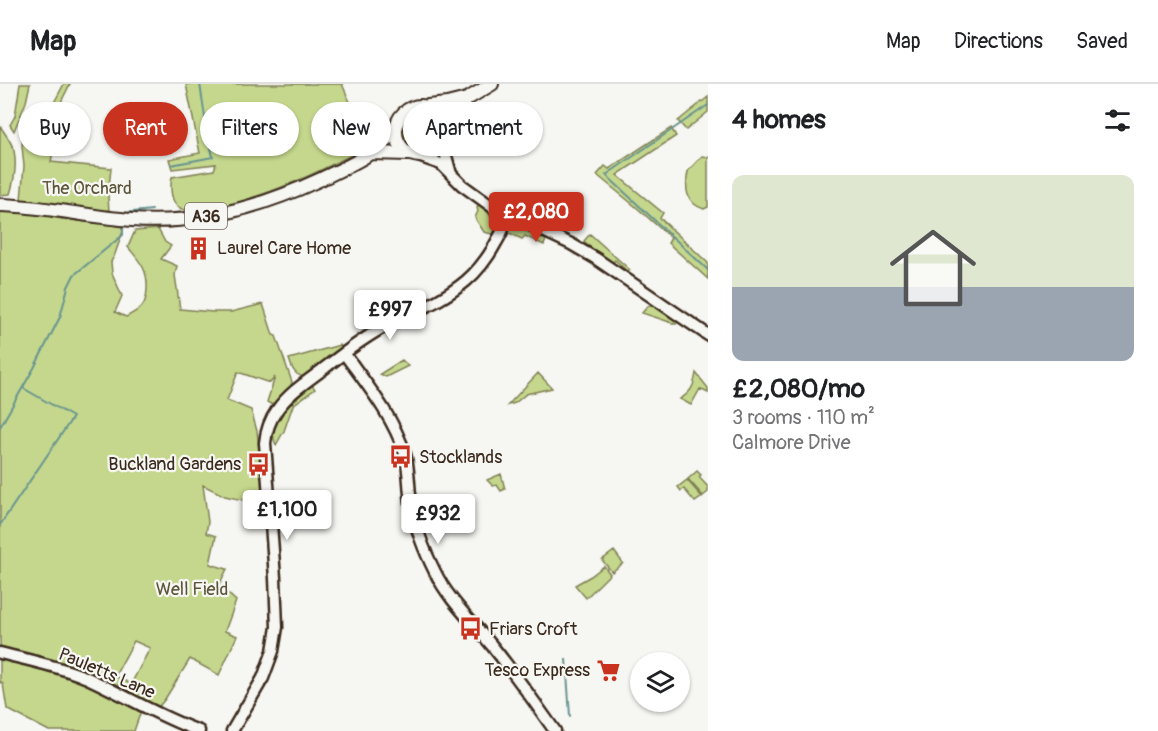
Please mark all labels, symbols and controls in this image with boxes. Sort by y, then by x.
text: Map [30,24,76,59]
text: Map [886,28,921,55]
text: Directions [954,28,1043,55]
text: Saved [1076,28,1128,55]
chip: Buy [18,102,91,156]
chip: Rent [103,102,188,156]
chip: Filters [200,102,299,156]
chip: New [311,102,391,156]
chip: Apartment [403,102,543,156]
text: 4 homes [732,104,826,136]
icon: filters [1101,104,1134,137]
park label: The Orchard [42,177,132,200]
pin: £2,080 [487,192,585,243]
text: £2,080 [503,199,569,224]
road number: A36 [185,203,227,229]
icon: home [879,214,987,322]
building icon: Laurel Care Home [186,235,212,261]
place label: Laurel Care Home [217,237,351,260]
pin: £997 [354,290,426,341]
text: £997 [368,297,412,322]
text: £2,080/mo [732,373,865,405]
text: 3 rooms · 110 m² [732,405,875,430]
text: Calmore Drive [732,430,851,455]
bus stop icon: Stocklands [388,444,414,470]
place label: Stocklands [419,446,502,469]
bus stop icon: Buckland Gardens [246,451,272,477]
place label: Buckland Gardens [108,453,241,476]
pin: £1,100 [238,490,336,541]
pin: £932 [402,494,474,545]
text: £1,100 [257,497,317,522]
text: £932 [415,501,461,526]
park label: Well Field [156,578,228,601]
bus stop icon: Friars Croft [458,616,484,642]
place label: Friars Croft [489,618,578,641]
street label: Pauletts Lane [55,643,159,704]
map controls [630,652,690,712]
button: layers [630,652,690,712]
supermarket icon: Tesco Express [595,657,621,683]
place label: Tesco Express [484,659,590,682]

